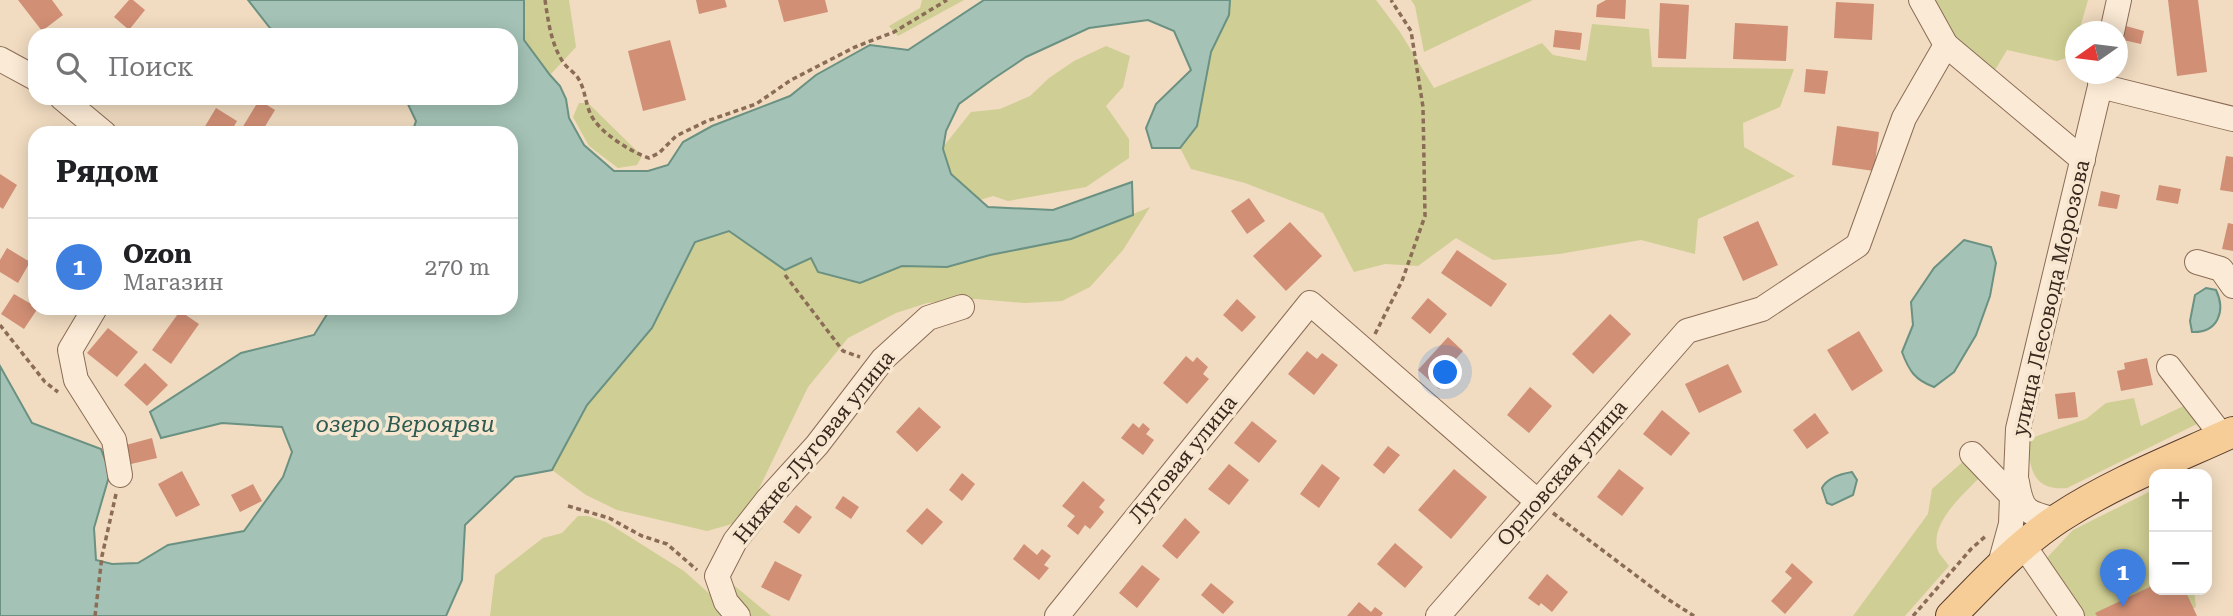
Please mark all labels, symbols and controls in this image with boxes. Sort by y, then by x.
north arrow [2065,21,2128,84]
search box [28,28,518,105]
icon: search [52,48,90,86]
text: Поиск [108,52,194,82]
text: Рядом [56,154,158,189]
street label: улица Лесовода Морозова [2007,157,2095,439]
text: Ozon [123,239,192,269]
text: 1 [73,254,85,281]
text: 270 m [425,254,490,281]
text: Магазин [123,269,223,296]
street label: Нижне-Луговая улица [729,345,900,548]
your location [1428,355,1462,389]
street label: Луговая улица [1124,390,1242,528]
street label: Орловская улица [1492,395,1632,551]
water label: озеро Вероярви [315,411,495,438]
map controls [2149,469,2212,595]
button: + [2149,469,2212,532]
button: − [2149,532,2212,595]
pin: 1 [2100,549,2146,607]

